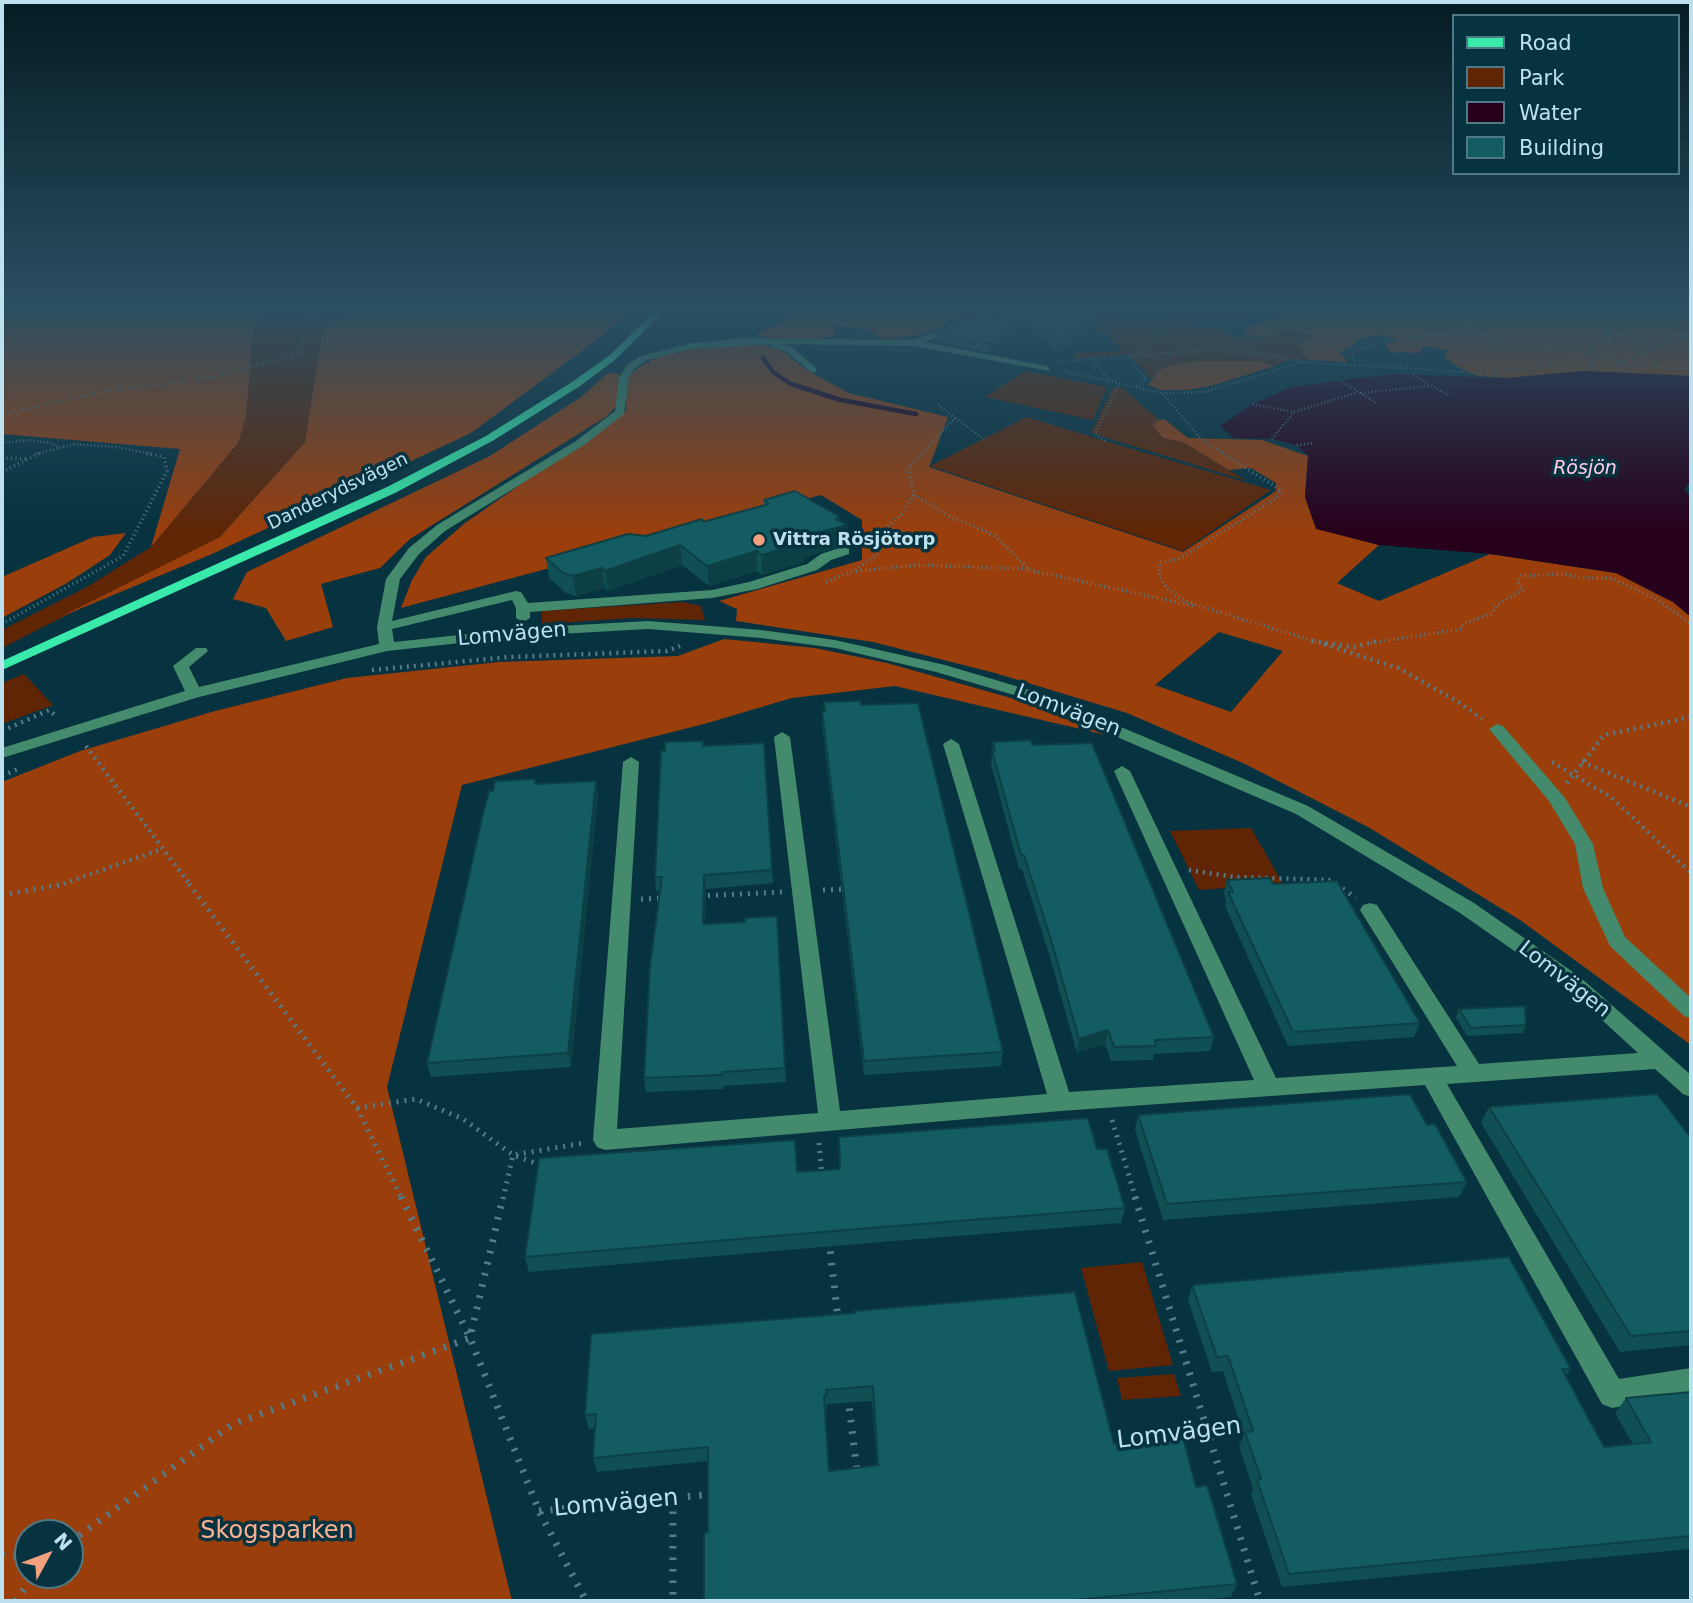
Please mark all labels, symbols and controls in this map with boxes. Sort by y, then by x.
legend [1452,14,1679,175]
text: Road [1519,31,1572,55]
text: Park [1519,66,1564,90]
text: Water [1519,101,1581,125]
text: Building [1519,136,1604,160]
street label: Danderydsvägen [264,449,412,535]
water label: Rösjön [1553,458,1617,480]
place label: Vittra Rösjötorp [773,529,935,551]
marker: Vittra Rösjötorp [751,532,767,548]
street label: Lomvägen [456,618,568,652]
street label: Lomvägen [1012,680,1124,742]
street label: Lomvägen [1513,936,1615,1024]
street label: Lomvägen [1115,1412,1243,1456]
street label: Lomvägen [552,1484,680,1524]
park label: Skogsparken [200,1518,354,1546]
north arrow [14,1519,84,1589]
text: N [50,1528,77,1555]

